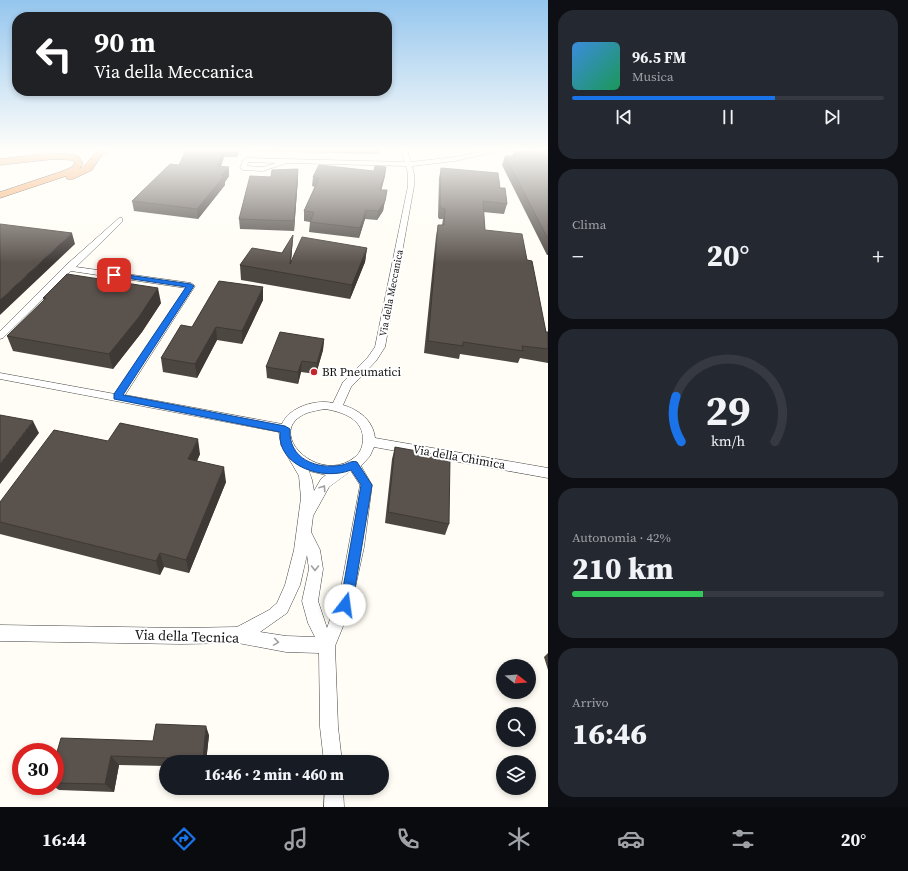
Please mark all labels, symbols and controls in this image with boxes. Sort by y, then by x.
text: 90 m [94,23,156,61]
icon: left [28,28,80,80]
text: 96.5 FM [632,47,686,68]
text: Via della Meccanica [94,59,253,84]
text: Musica [632,68,674,85]
icon: previous [613,106,635,128]
icon: pause [717,106,739,128]
icon: next [821,106,843,128]
text: Clima [572,216,606,233]
text: 20° [707,235,749,276]
text: − [572,241,584,271]
text: + [872,241,884,271]
street label: Via della Meccanica [376,247,406,338]
pin [97,258,131,292]
icon: arrive [103,264,125,286]
place label: BR Pneumatici [322,364,401,380]
marker: BR Pneumatici [309,367,319,377]
text: 29 [705,381,751,438]
text: km/h [711,430,745,450]
street label: Via della Chimica [411,441,507,473]
one-way arrow [318,485,325,492]
text: Autonomia · 42% [572,529,671,546]
text: 210 km [572,548,673,589]
one-way arrow [311,565,319,571]
position arrow [324,584,366,626]
street label: Via della Tecnica [134,624,241,648]
one-way arrow [273,637,279,646]
north arrow [496,659,536,699]
map controls [496,659,536,795]
text: Arrivo [572,694,609,711]
button: search [496,707,536,747]
text: 16:46 [572,713,647,754]
speed limit sign: 30 [12,743,64,795]
button: layers [496,755,536,795]
text: 16:46 · 2 min · 460 m [204,764,344,785]
icon: directions [170,825,198,853]
icon: music [282,825,310,853]
icon: phone [394,825,422,853]
icon: climate [505,825,533,853]
icon: car [617,825,645,853]
icon: filters [729,825,757,853]
text: 16:44 [42,827,86,852]
text: 20° [841,827,866,852]

